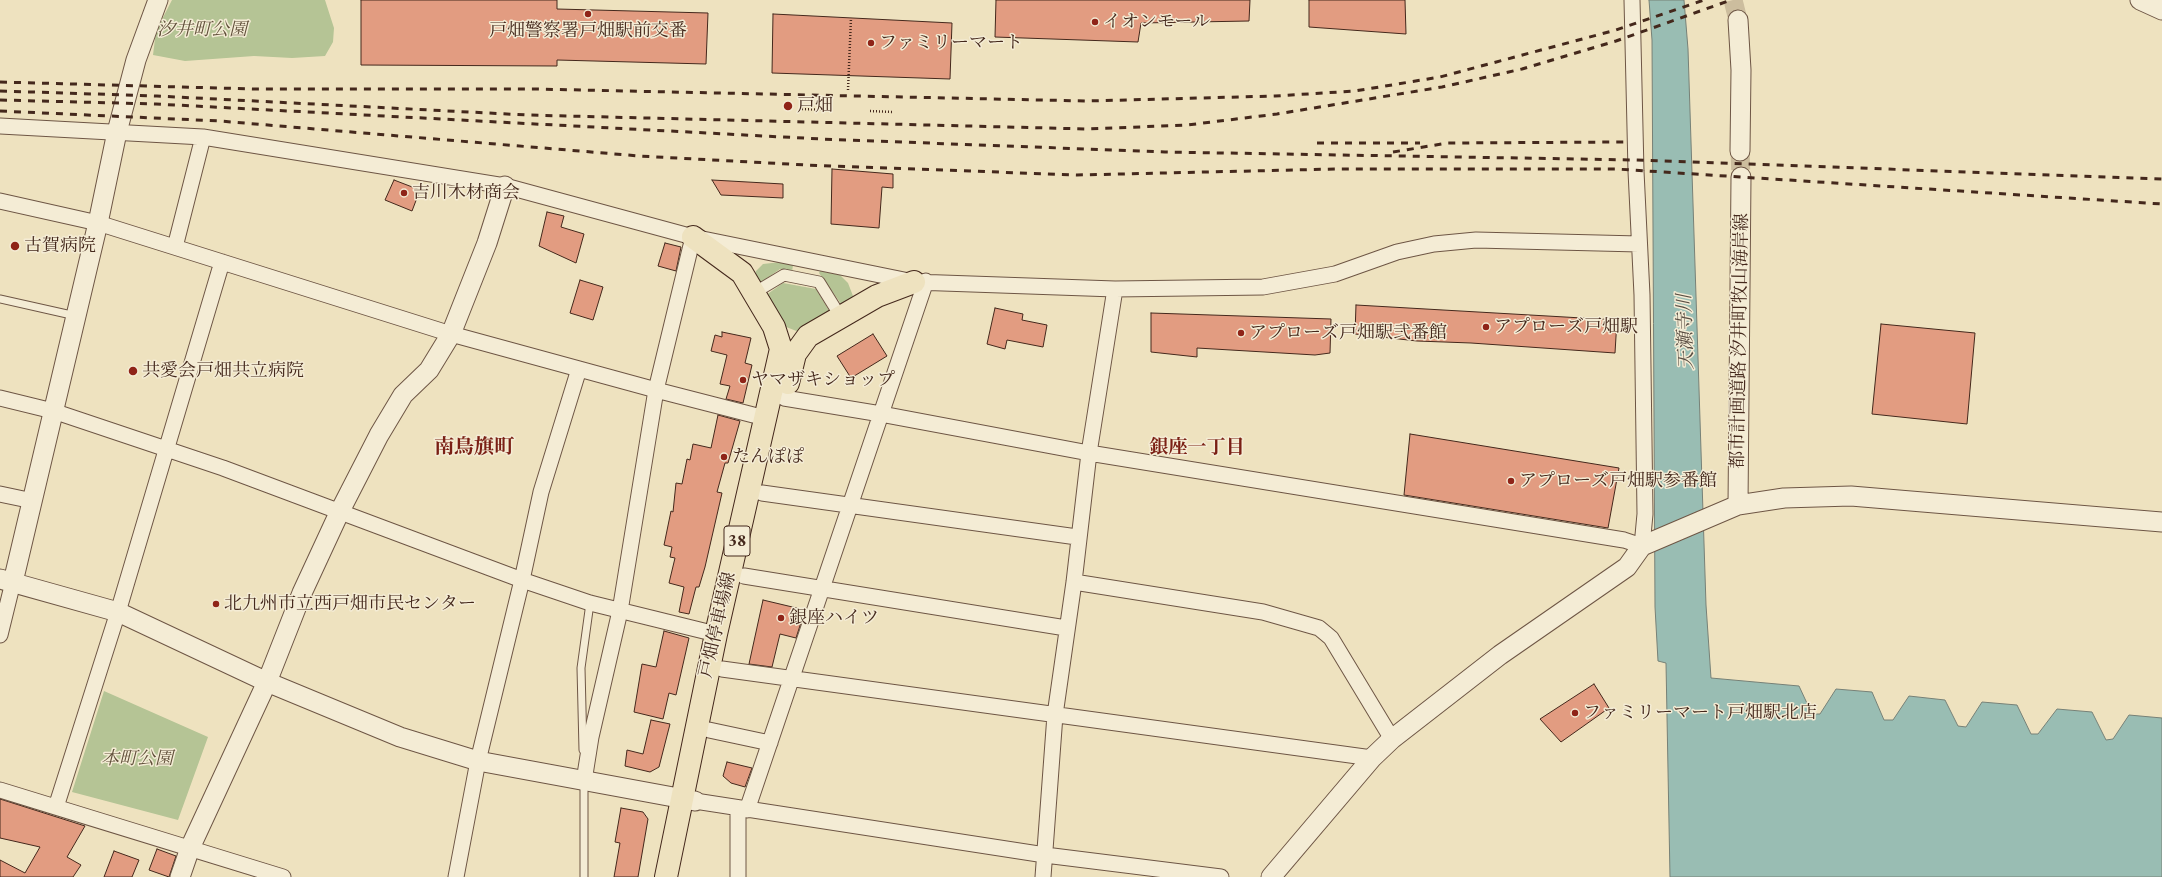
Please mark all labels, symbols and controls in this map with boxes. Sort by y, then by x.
marker: 戸畑警察署戸畑駅前交番 [583,9,593,19]
place label: イオンモール [1103,11,1210,33]
marker: イオンモール [1090,17,1100,27]
park label: 汐井町公園 [157,19,247,41]
place label: 戸畑警察署戸畑駅前交番 [489,20,687,42]
place label: ファミリーマート [879,32,1023,54]
marker: ファミリーマート [866,38,876,48]
place label: 戸畑 [797,95,833,117]
marker: 戸畑 [782,100,794,112]
place label: 吉川木材商会 [412,182,520,204]
marker: 吉川木材商会 [399,188,409,198]
street label: 都市計画道路 汐井町牧山海岸線 [1727,213,1753,469]
place label: 古賀病院 [24,235,96,257]
marker: 古賀病院 [9,240,21,252]
water label: 天瀬寺川 [1673,294,1699,370]
place label: アプローズ戸畑駅 [1494,316,1638,338]
place label: アプローズ戸畑駅弐番館 [1249,322,1447,344]
marker: アプローズ戸畑駅 [1481,322,1491,332]
marker: アプローズ戸畑駅弐番館 [1236,328,1246,338]
place label: 共愛会戸畑共立病院 [142,360,304,382]
marker: 共愛会戸畑共立病院 [127,365,139,377]
place label: ヤマザキショップ [751,369,895,391]
marker: ヤマザキショップ [738,375,748,385]
district label: 南鳥旗町 [434,436,514,460]
district label: 銀座一丁目 [1150,437,1244,459]
place label: たんぽぽ [732,446,804,468]
marker: たんぽぽ [719,452,729,462]
place label: アプローズ戸畑駅参番館 [1519,470,1717,492]
marker: アプローズ戸畑駅参番館 [1506,476,1516,486]
road number: 38 [724,526,750,556]
street label: 戸畑停車場線 [695,570,741,680]
place label: 北九州市立西戸畑市民センター [224,593,476,615]
marker: 北九州市立西戸畑市民センター [211,599,221,609]
place label: 銀座ハイツ [789,607,879,629]
marker: 銀座ハイツ [776,613,786,623]
place label: ファミリーマート戸畑駅北店 [1583,702,1817,724]
marker: ファミリーマート戸畑駅北店 [1570,708,1580,718]
park label: 本町公園 [101,748,173,770]

